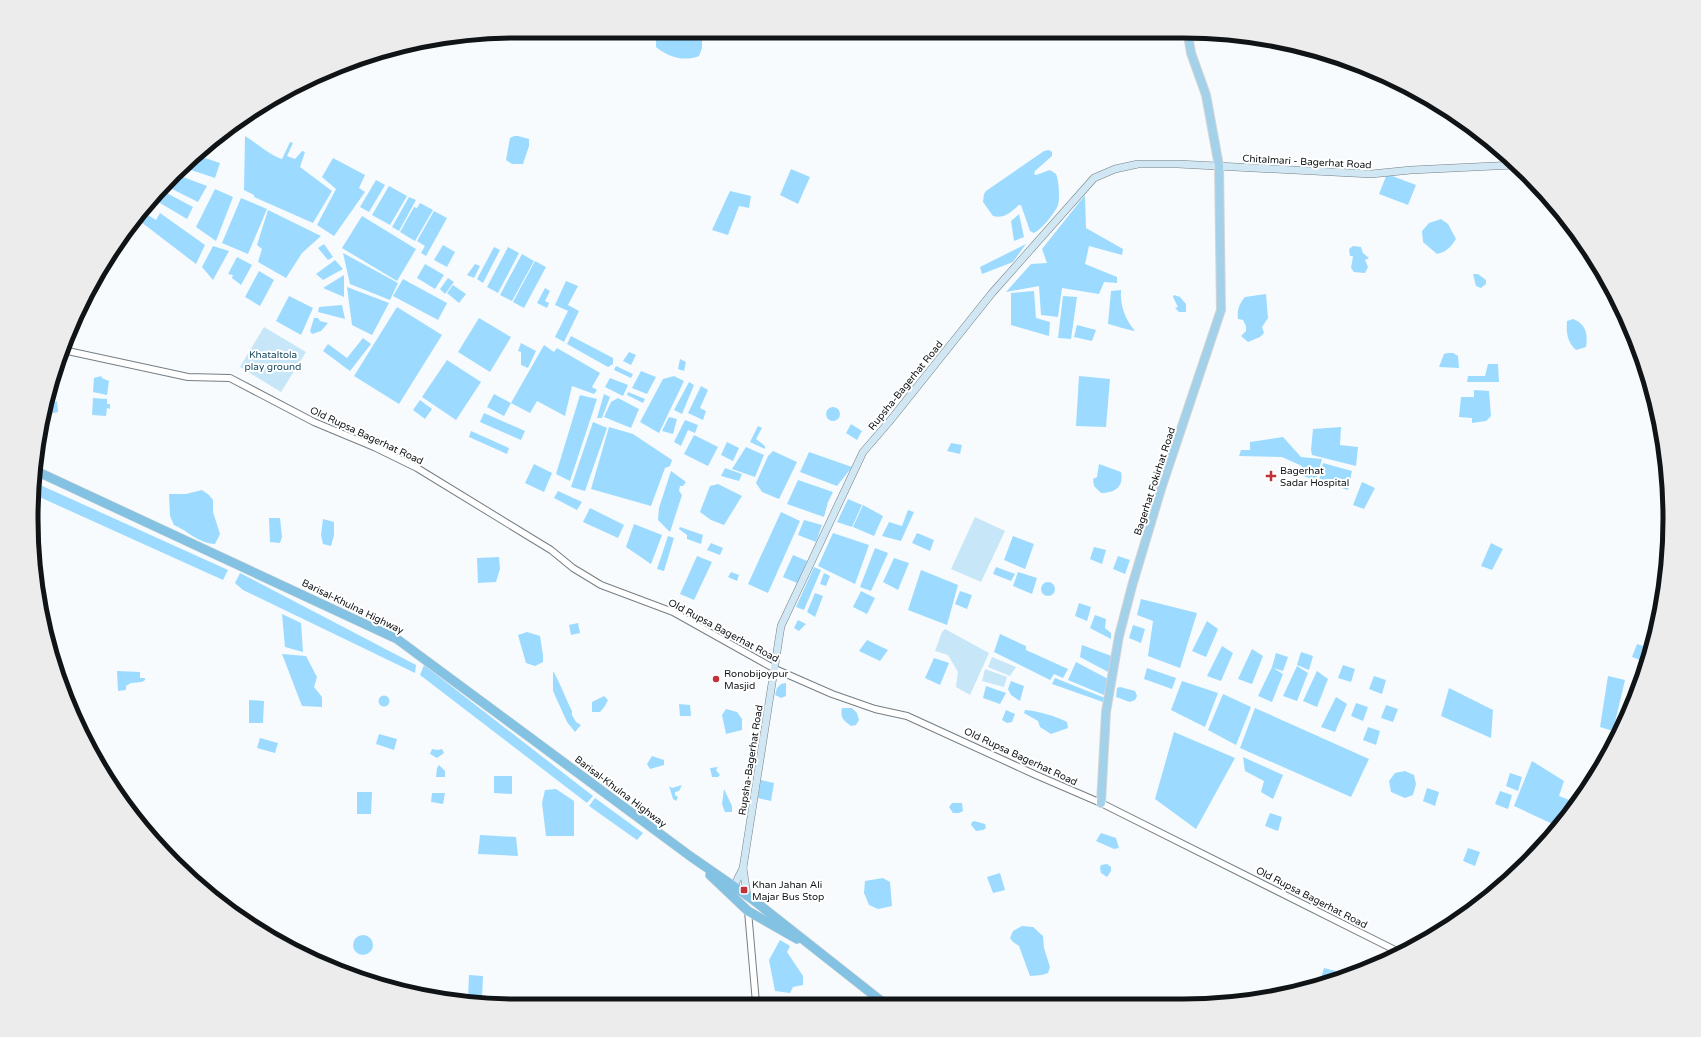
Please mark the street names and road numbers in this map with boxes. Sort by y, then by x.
street label: Chitalmari - Bagerhat Road [1242,153,1372,171]
street label: Rupsha-Bagerhat Road [866,338,946,433]
street label: Old Rupsa Bagerhat Road [308,404,425,467]
street label: Bagerhat Fokirhat Road [1132,426,1178,537]
street label: Barisal-Khulna Highway [300,577,406,637]
street label: Old Rupsa Bagerhat Road [666,597,781,665]
street label: Rupsha-Bagerhat Road [736,704,766,816]
street label: Old Rupsa Bagerhat Road [962,725,1079,788]
street label: Barisal-Khulna Highway [572,753,669,831]
street label: Old Rupsa Bagerhat Road [1254,865,1369,931]

